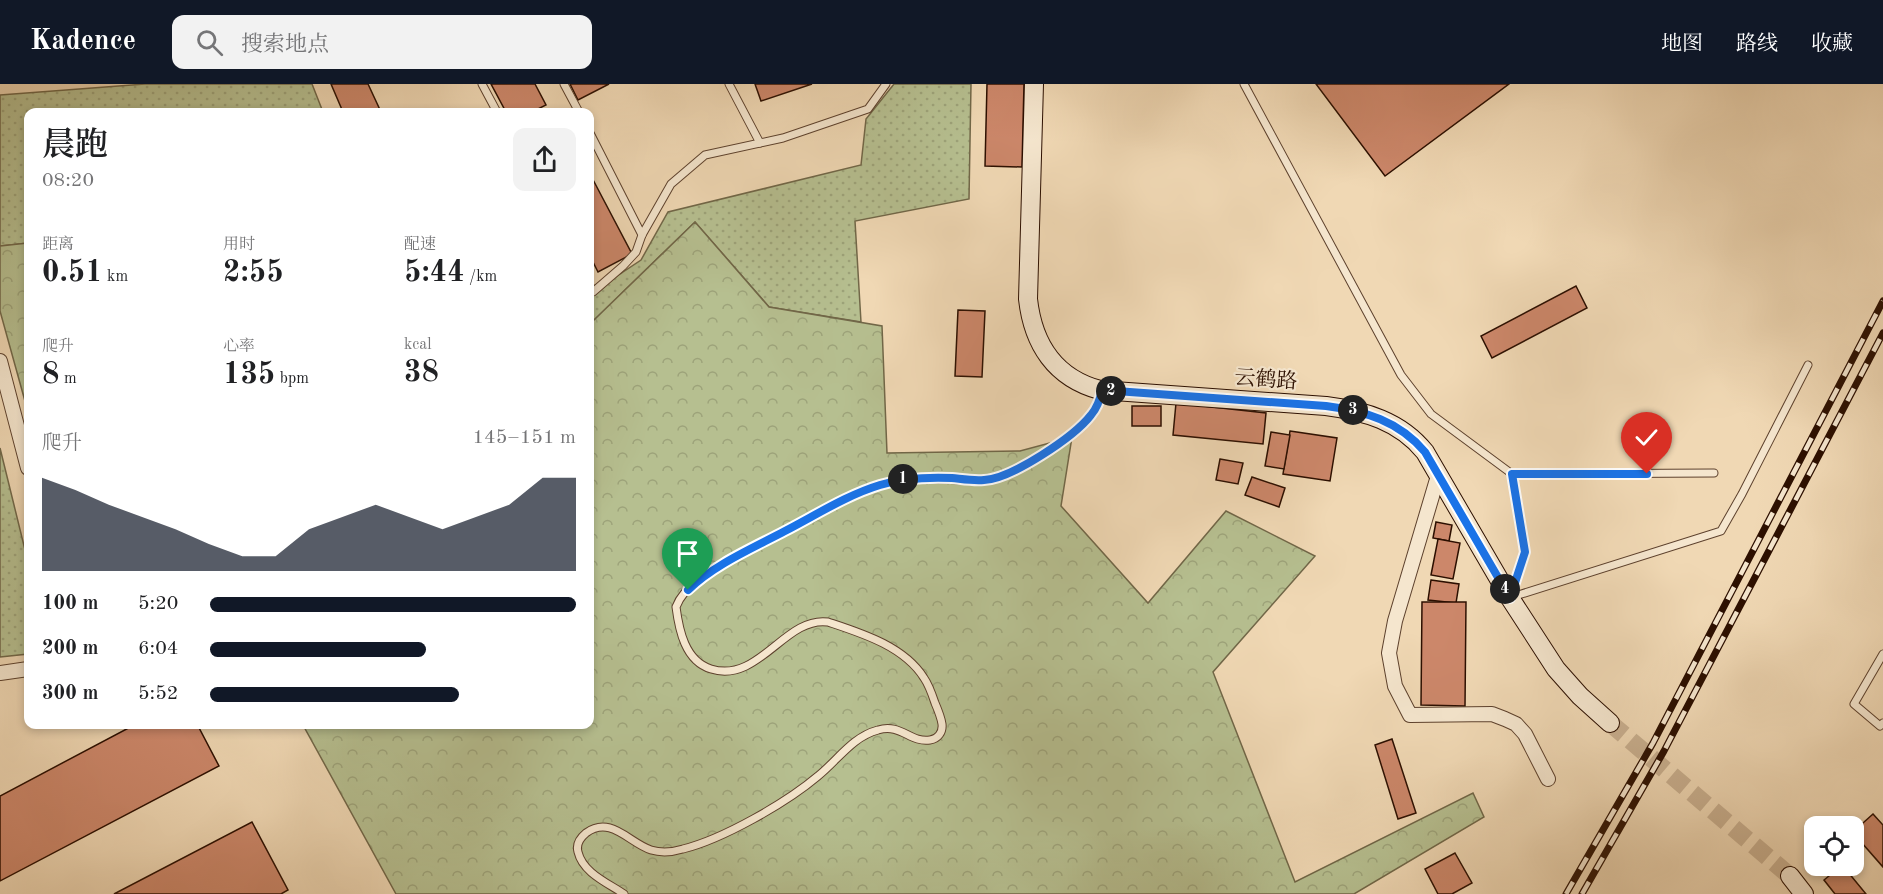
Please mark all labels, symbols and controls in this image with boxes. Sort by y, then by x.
search box [172,15,592,69]
icon: search [193,26,226,59]
text: Kadence [30,28,136,56]
text: 搜索地点 [241,34,329,56]
text: 地图 [1661,34,1703,55]
text: 路线 [1736,34,1778,55]
text: 收藏 [1811,34,1853,55]
button: share [513,128,576,191]
text: 晨跑 [42,130,108,163]
text: 08:20 [42,171,94,191]
text: 距离 [42,237,74,253]
text: 用时 [223,237,255,253]
text: 配速 [404,237,436,253]
text: 0.51 [42,258,103,288]
text: 2:55 [223,258,284,288]
text: 5:44 [404,258,465,288]
text: km [103,269,128,285]
text: /km [465,269,497,285]
text: kcal [404,337,432,353]
text: 爬升 [42,339,74,355]
text: 心率 [223,339,255,355]
text: 38 [404,358,439,388]
text: 8 [42,360,59,390]
text: 135 [223,360,275,390]
street label: 云鹤路 [1234,366,1298,393]
text: m [59,371,77,387]
text: bpm [275,371,309,387]
pin: 2 [1096,376,1126,406]
text: 2 [1106,383,1116,399]
pin: 3 [1338,395,1368,425]
text: 3 [1348,402,1358,418]
pin [1621,412,1672,474]
icon: check [1630,421,1663,454]
text: 145–151 m [473,428,576,448]
text: 爬升 [42,434,82,454]
pin: 1 [888,464,918,494]
text: 1 [898,471,908,487]
pin [662,528,713,590]
icon: arrive [671,537,704,570]
pin: 4 [1490,574,1520,604]
text: 4 [1500,581,1510,597]
text: 100 m [42,594,98,614]
text: 5:20 [138,594,178,614]
text: 200 m [42,639,98,659]
text: 6:04 [138,639,178,659]
text: 300 m [42,684,98,704]
text: 5:52 [138,684,178,704]
map controls [1804,816,1864,876]
button: locate [1804,816,1864,876]

